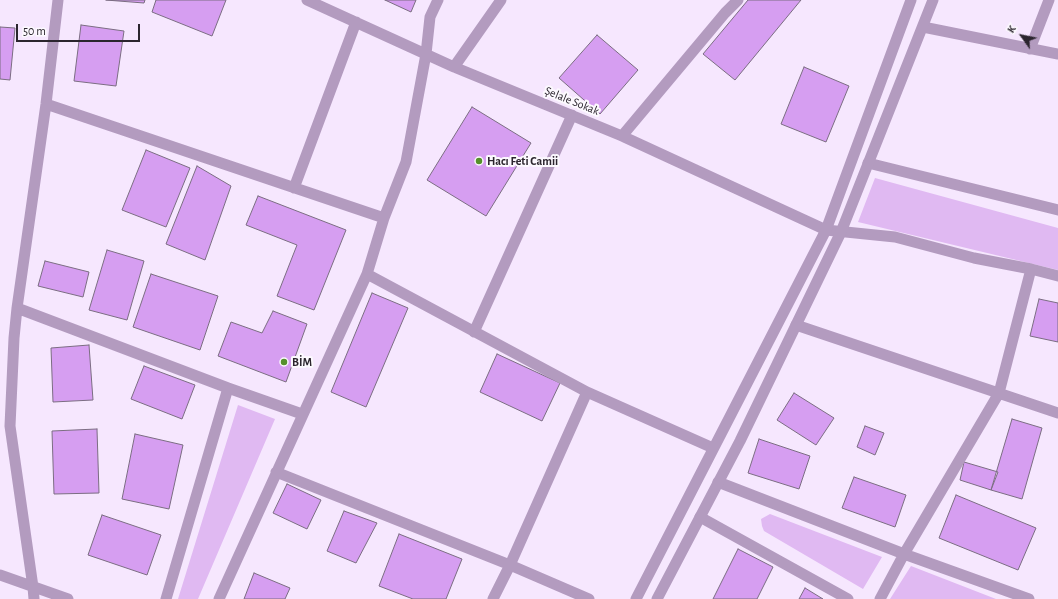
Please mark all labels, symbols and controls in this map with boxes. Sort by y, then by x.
scale bar [18,16,142,42]
north arrow [1002,16,1042,56]
text: K [1005,23,1018,35]
text: 50 m [23,25,46,37]
street label: Şelale Sokak [543,84,601,118]
place label: Hacı Feti Camii [487,154,558,168]
marker: Hacı Feti Camii [474,156,484,166]
place label: BİM [292,355,312,369]
marker: BİM [279,357,289,367]

